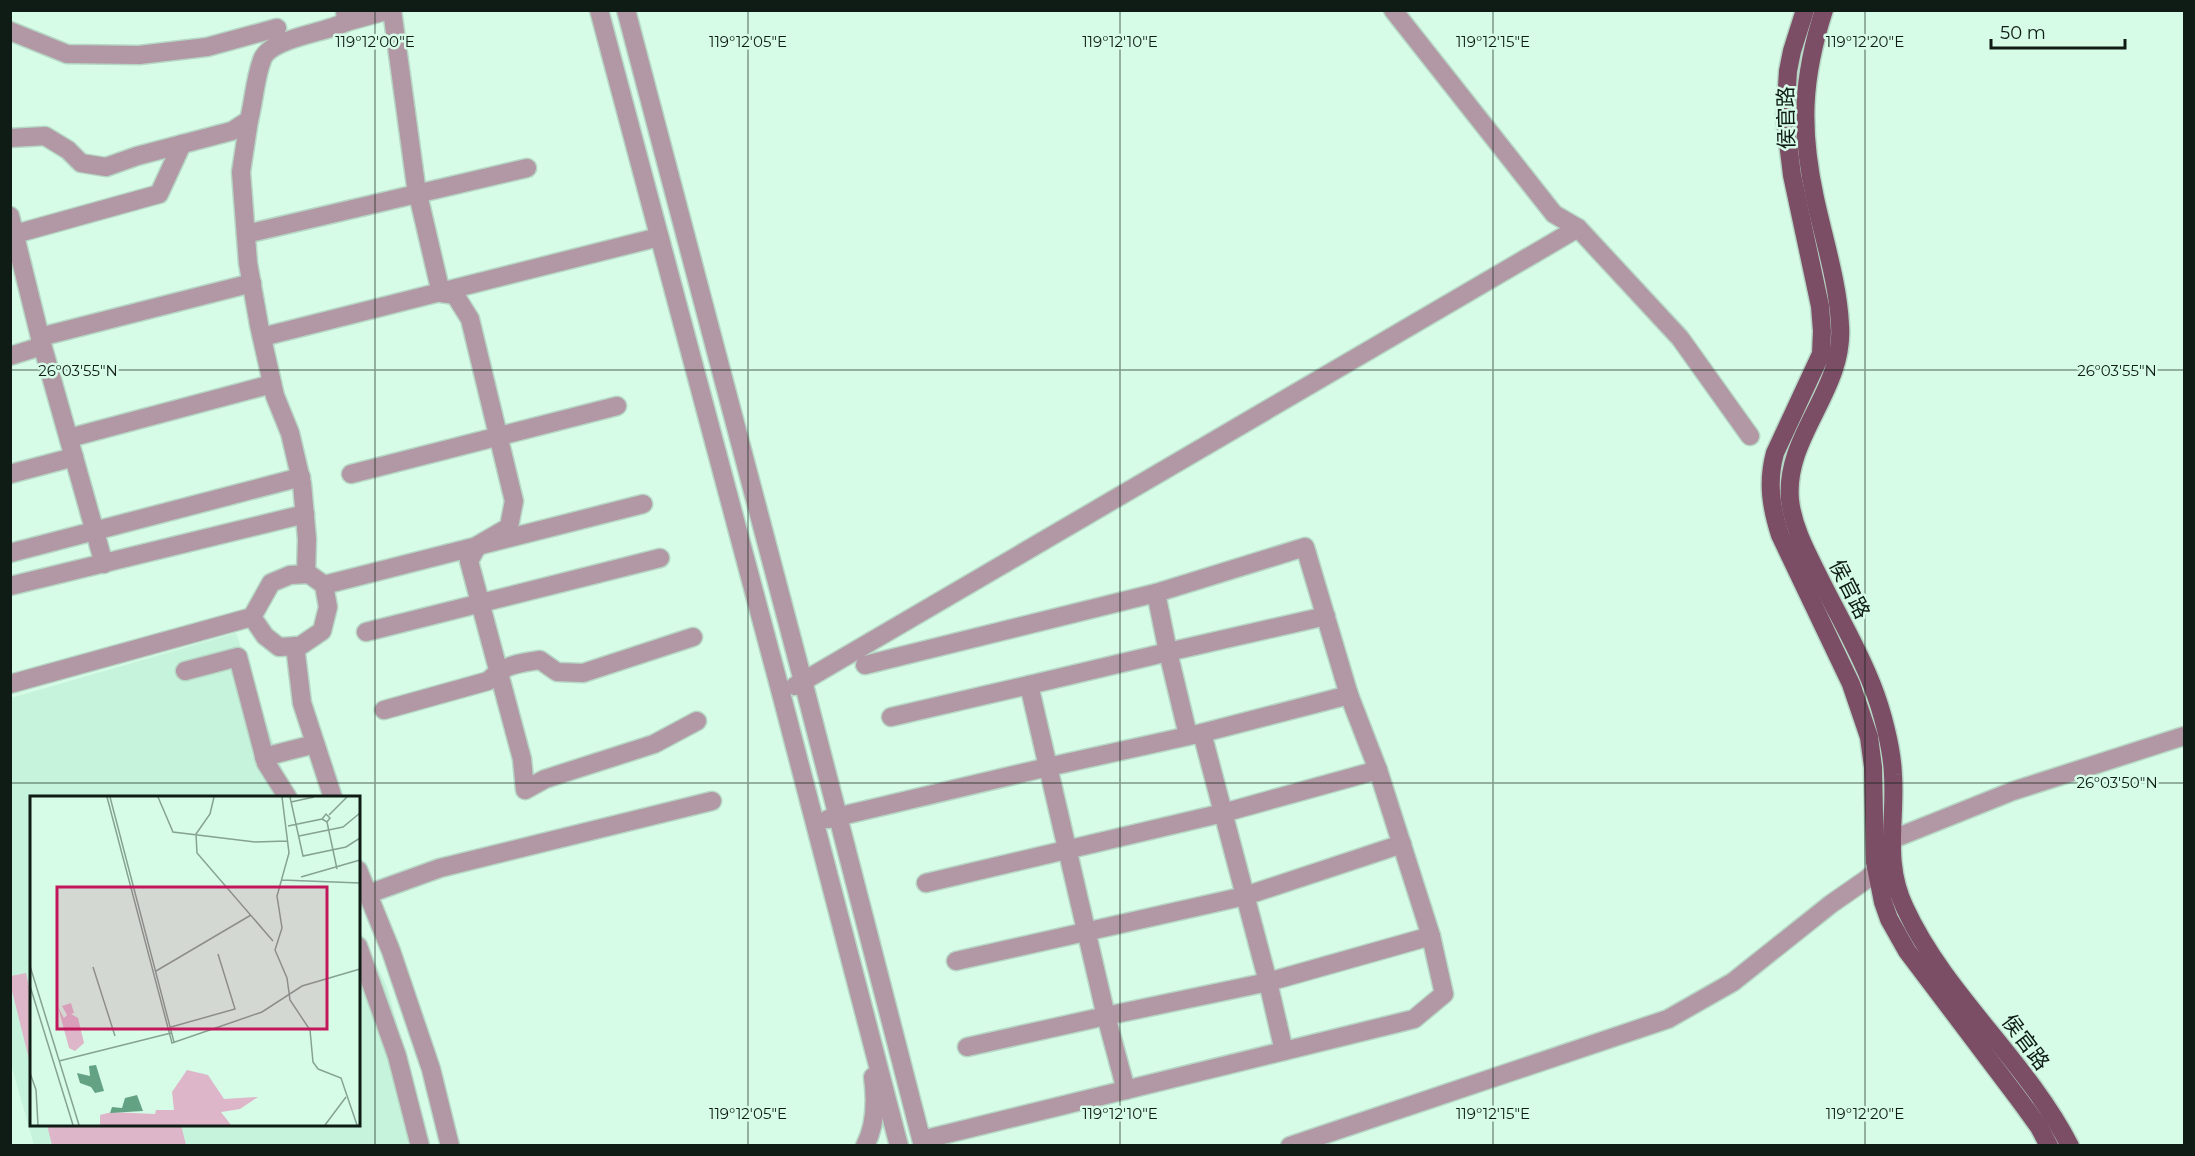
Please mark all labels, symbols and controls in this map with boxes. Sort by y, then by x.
scale bar [1991,12,2124,50]
text: 50 m [2000,22,2046,44]
text: 119°12'00"E [335,32,415,51]
text: 119°12'05"E [709,32,787,51]
text: 119°12'10"E [1082,32,1158,51]
text: 119°12'15"E [1456,32,1530,51]
text: 119°12'20"E [1826,32,1904,51]
street label: 侯官路 [1773,86,1799,150]
text: 26°03'55"N [38,361,118,380]
text: 26°03'55"N [2077,361,2157,380]
street label: 侯官路 [1825,555,1875,623]
text: 26°03'50"N [2076,773,2158,792]
inset map [30,796,360,1126]
street label: 侯官路 [1997,1009,2055,1075]
text: 119°12'05"E [709,1104,787,1123]
text: 119°12'10"E [1082,1104,1158,1123]
text: 119°12'15"E [1456,1104,1530,1123]
text: 119°12'20"E [1826,1104,1904,1123]

